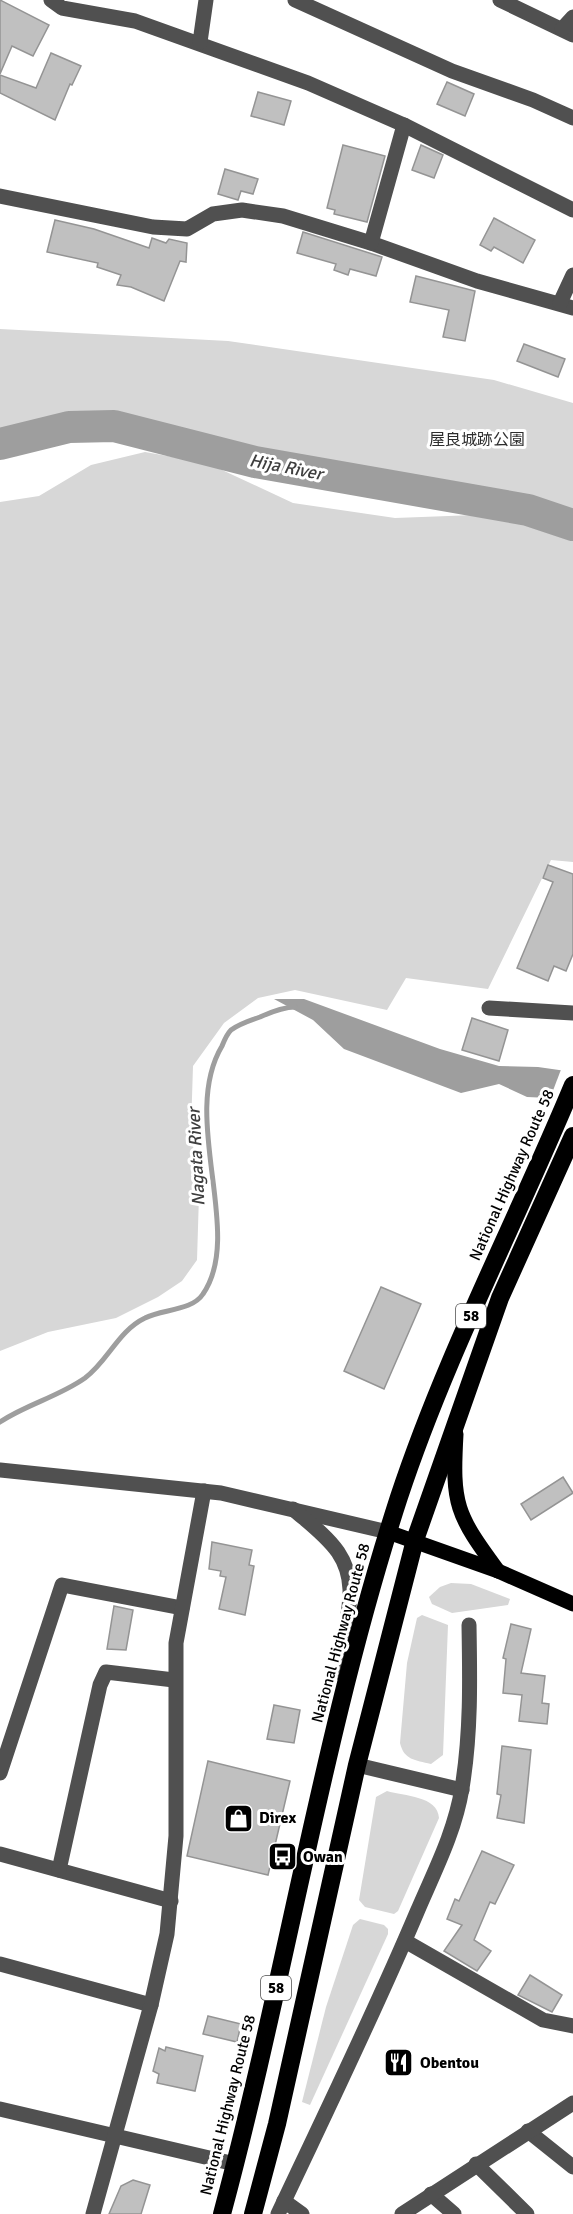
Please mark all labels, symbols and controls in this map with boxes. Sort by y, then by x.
park label: 屋良城跡公園 [429,430,525,450]
water label: Hija River [247,449,327,485]
street label: National Highway Route 58 [465,1086,559,1264]
water label: Nagata River [182,1105,210,1207]
road number: 58 [456,1304,486,1328]
street label: National Highway Route 58 [307,1541,375,1725]
shop icon: Direx [222,1802,254,1834]
place label: Direx [259,1808,297,1828]
bus stop icon: Owan [266,1841,298,1873]
place label: Owan [303,1847,343,1867]
road number: 58 [261,1976,291,2000]
street label: National Highway Route 58 [196,2013,260,2197]
restaurant icon: Obentou [383,2047,415,2079]
place label: Obentou [420,2053,479,2073]

